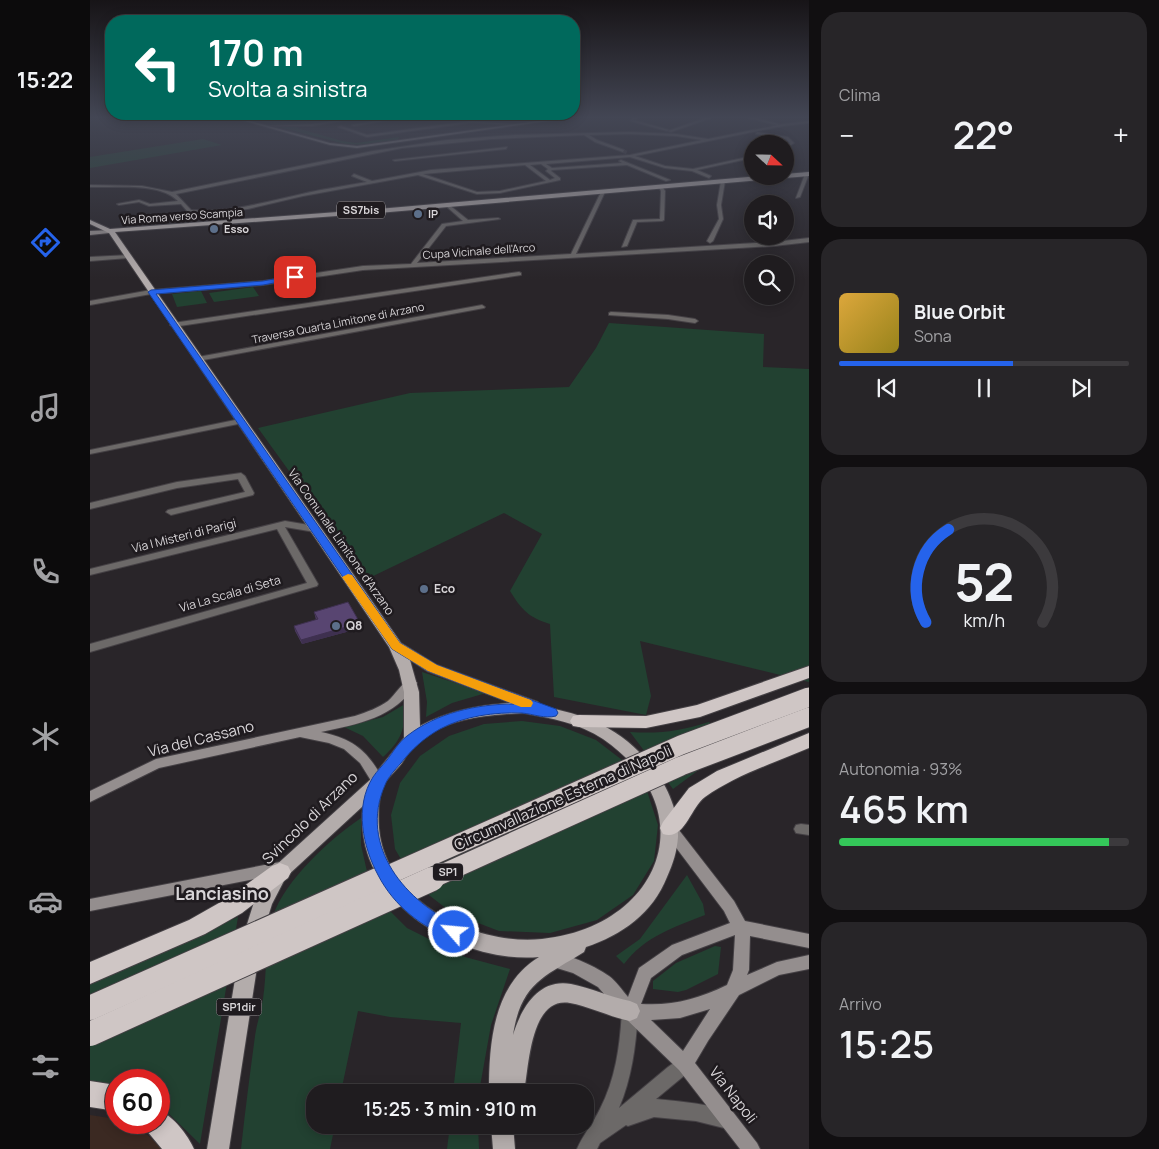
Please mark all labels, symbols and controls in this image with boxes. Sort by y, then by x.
text: 170 m [208,29,304,77]
icon: left [125,35,190,100]
text: 15:22 [17,65,73,95]
text: Svolta a sinistra [208,74,367,104]
text: Clima [839,84,880,106]
text: 22° [953,108,1014,160]
text: − [839,116,854,154]
text: + [1113,116,1129,154]
north arrow [744,135,794,185]
map controls [744,135,794,305]
button: sound [744,195,794,245]
road number: SS7bis [337,202,385,218]
street label: Via Roma verso Scampia [121,204,243,227]
place label: IP [428,206,438,221]
marker: IP [412,208,424,220]
place label: Esso [224,221,249,236]
marker: Esso [208,223,220,235]
icon: directions [28,225,63,260]
street label: Cupa Vicinale dell'Arco [422,239,536,262]
button: search [744,255,794,305]
pin [274,256,316,298]
icon: arrive [281,263,309,291]
street label: Traversa Quarta Limitone di Arzano [250,298,426,347]
text: Blue Orbit [914,299,1006,325]
text: Sona [914,325,952,347]
icon: previous [873,374,901,402]
icon: pause [970,374,998,402]
icon: next [1067,374,1095,402]
icon: music [28,390,63,425]
street label: Via Comunale Limitone d'Arzano [284,465,399,618]
street label: Via I Misteri di Parigi [130,514,238,557]
text: 52 [954,546,1014,617]
icon: phone [28,554,63,589]
street label: Via La Scala di Seta [177,571,283,616]
place label: Eco [434,580,455,597]
marker: Eco [418,583,430,595]
text: km/h [963,608,1005,632]
place label: Q8 [346,617,362,634]
marker: Q8 [330,620,342,632]
street label: Via del Cassano [146,715,256,762]
icon: climate [28,719,63,754]
street label: Circumvallazione Esterna di Napoli [450,740,675,855]
text: Autonomia · 93% [839,758,963,780]
street label: Svincolo di Arzano [257,766,362,869]
text: 465 km [839,782,969,834]
road number: SP1 [433,864,463,880]
district label: Lanciasino [175,881,269,905]
icon: car [28,884,63,919]
position arrow [427,905,479,957]
text: Arrivo [839,993,882,1015]
road number: SP1dir [216,999,262,1016]
text: 15:25 [839,1017,934,1069]
icon: filters [28,1049,63,1084]
street label: Via Napoli [705,1062,762,1128]
speed limit sign: 60 [105,1069,170,1134]
text: 15:25 · 3 min · 910 m [363,1096,537,1122]

